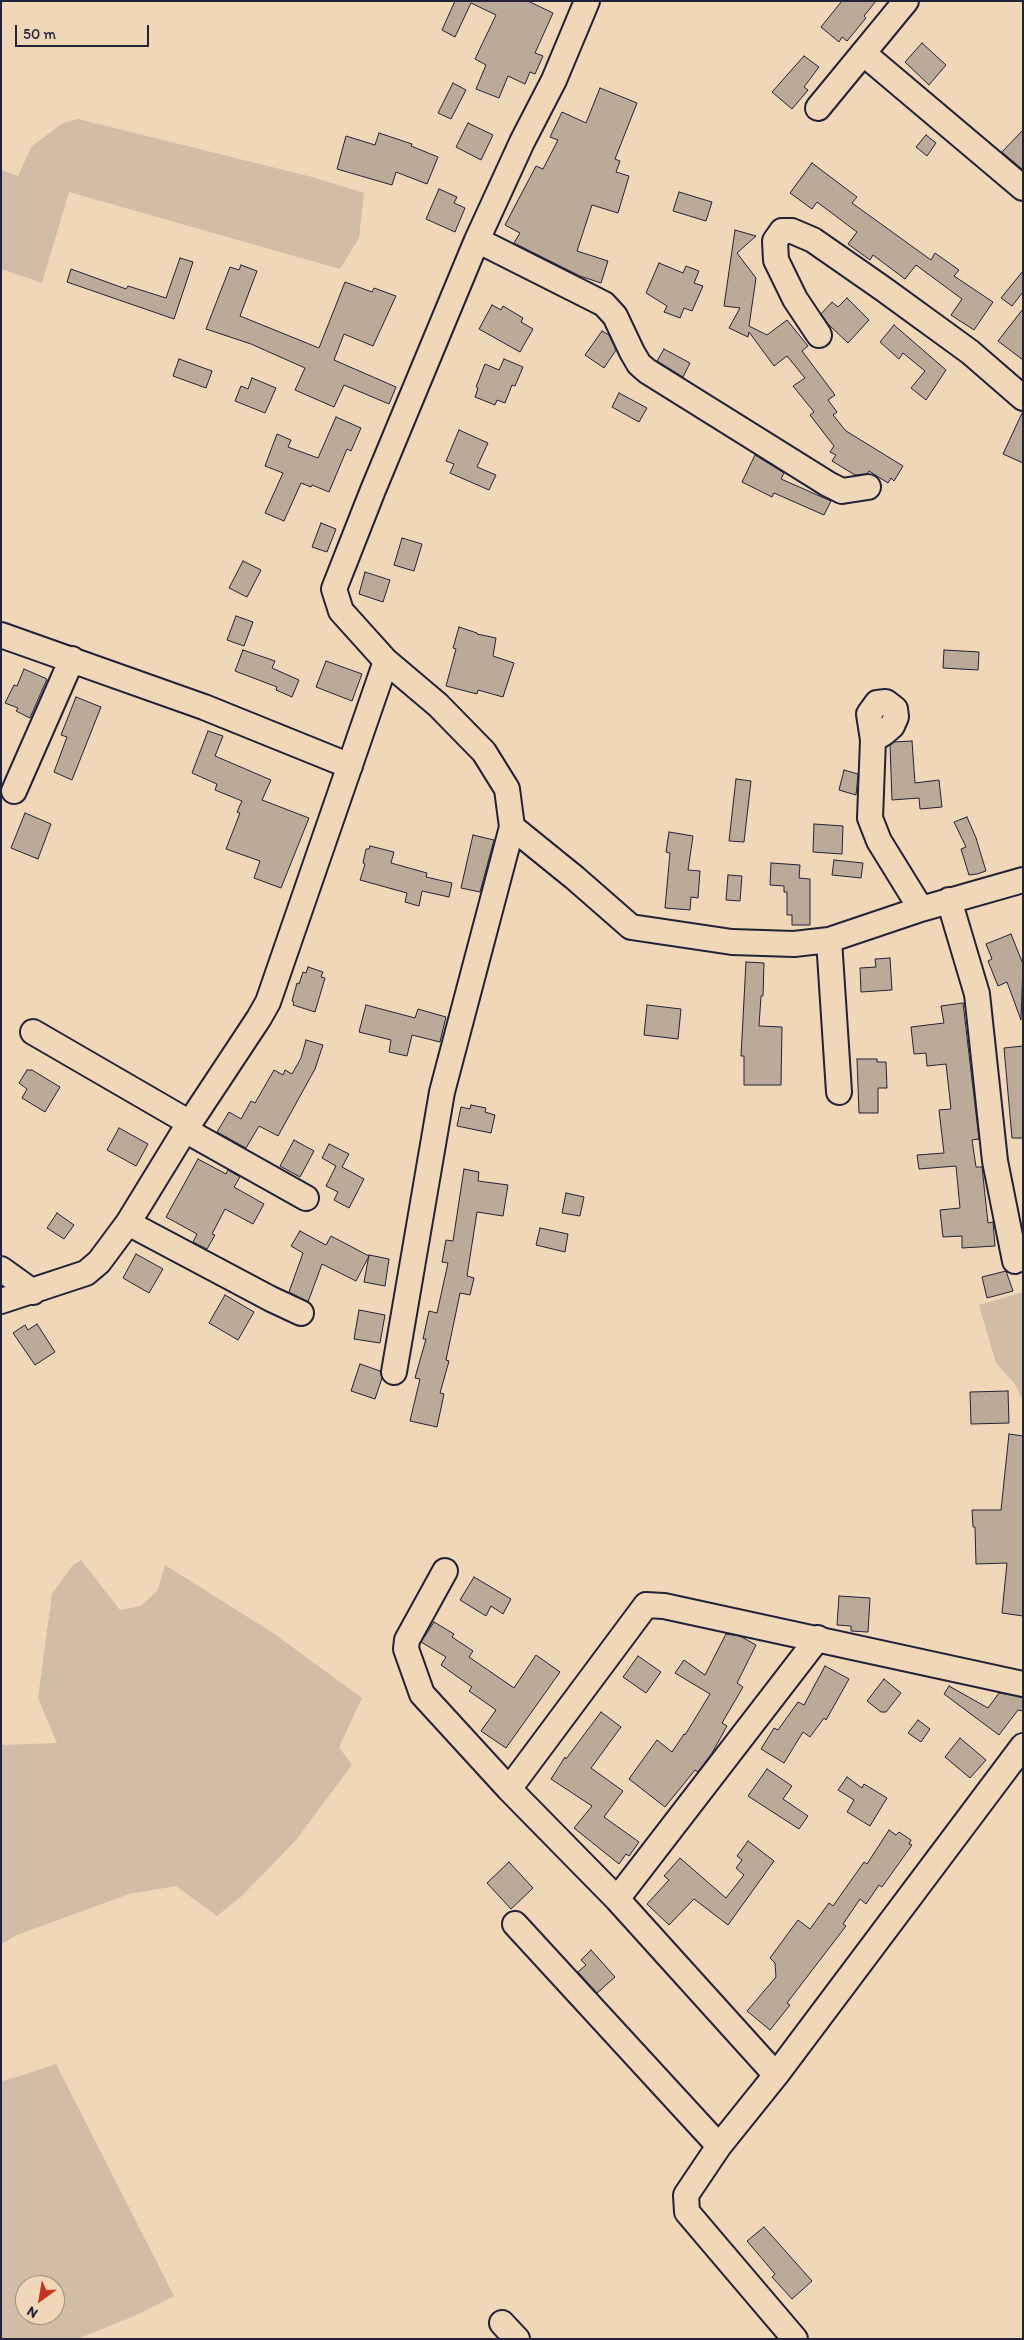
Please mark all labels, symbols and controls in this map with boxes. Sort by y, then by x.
scale bar [18,15,151,47]
text: 50 m [23,25,56,43]
north arrow [15,2275,65,2325]
text: N [24,2303,41,2322]

